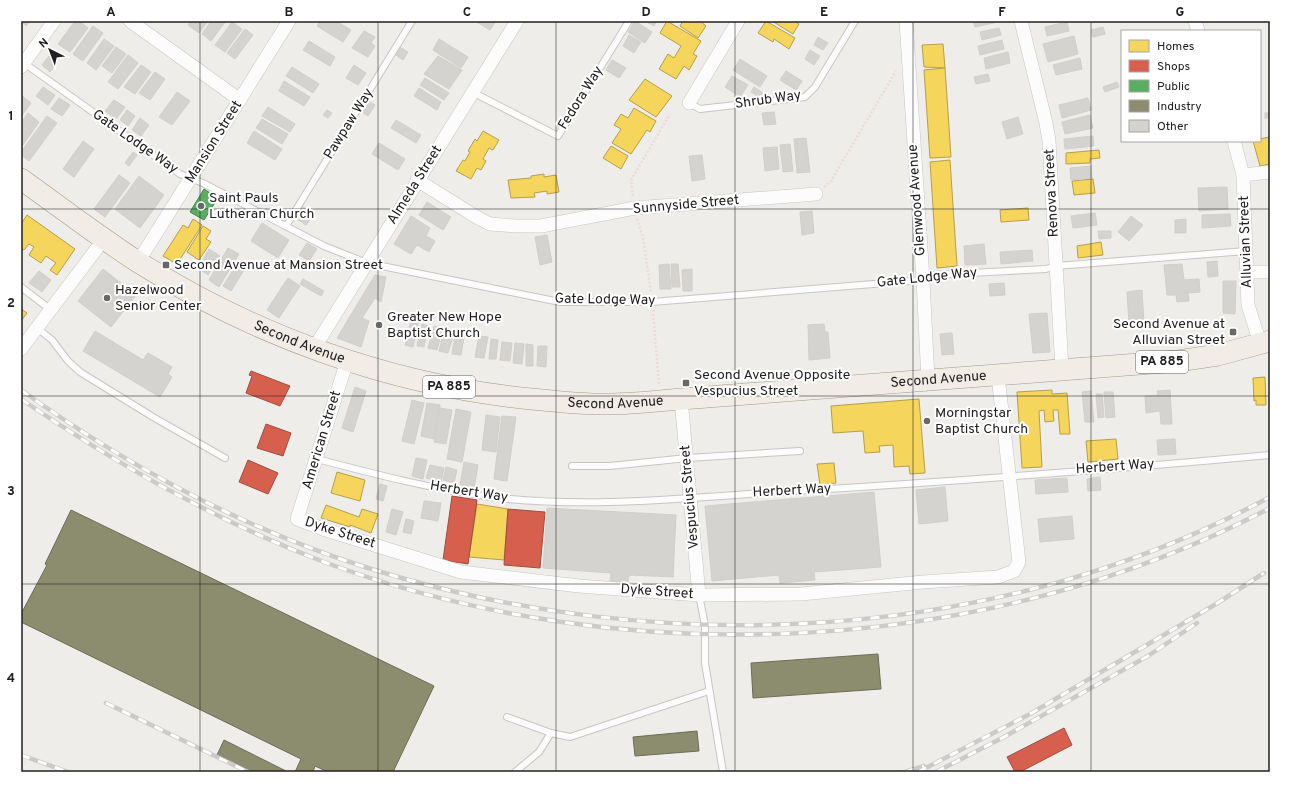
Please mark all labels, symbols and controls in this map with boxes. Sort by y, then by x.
text: A [106,5,116,21]
text: B [285,5,294,21]
text: C [463,5,471,21]
text: D [641,5,651,21]
text: E [820,5,828,21]
text: F [998,5,1006,21]
text: G [1176,5,1185,21]
north arrow [30,30,70,70]
legend [1121,30,1261,142]
text: N [36,35,52,51]
text: Homes [1157,39,1194,55]
text: Shops [1157,59,1190,75]
street label: Fedora Way [555,63,607,133]
text: Public [1157,79,1190,95]
street label: Pawpaw Way [321,85,377,163]
street label: Shrub Way [734,87,802,113]
street label: Mansion Street [182,98,246,186]
text: Industry [1157,99,1202,115]
street label: Gate Lodge Way [89,106,181,178]
text: 1 [8,109,14,125]
text: Other [1157,119,1189,135]
street label: Almeda Street [384,142,446,228]
street label: Glenwood Avenue [905,144,929,256]
street label: Renova Street [1041,148,1063,238]
place label: Saint Pauls Lutheran Church [209,190,314,223]
street label: Sunnyside Street [632,192,740,218]
street label: Alluvian Street [1236,195,1256,289]
marker: Saint Pauls Lutheran Church [196,201,206,211]
place label: Second Avenue at Mansion Street [174,257,383,274]
marker: Second Avenue at Mansion Street [161,260,171,270]
street label: Gate Lodge Way [876,264,978,292]
place label: Hazelwood Senior Center [115,282,202,315]
street label: Gate Lodge Way [554,291,656,309]
marker: Hazelwood Senior Center [102,293,112,303]
text: 2 [7,296,15,312]
place label: Greater New Hope Baptist Church [387,309,502,342]
place label: Second Avenue at Alluvian Street [1113,316,1225,349]
street label: Second Avenue [251,317,347,367]
marker: Greater New Hope Baptist Church [374,320,384,330]
marker: Second Avenue at Alluvian Street [1228,327,1238,337]
road number: PA 885 [1136,351,1188,373]
place label: Second Avenue Opposite Vespucius Street [694,367,850,400]
street label: Second Avenue [890,367,987,391]
road number: PA 885 [423,376,475,398]
marker: Second Avenue Opposite Vespucius Street [681,378,691,388]
street label: American Street [299,389,345,491]
street label: Second Avenue [567,392,664,413]
place label: Morningstar Baptist Church [935,405,1028,438]
marker: Morningstar Baptist Church [922,416,932,426]
street label: Vespucius Street [677,444,703,550]
street label: Herbert Way [1075,456,1155,478]
street label: Herbert Way [429,477,509,507]
street label: Herbert Way [752,480,832,502]
text: 3 [7,484,15,500]
street label: Dyke Street [303,514,377,552]
street label: Dyke Street [620,581,694,603]
text: 4 [7,671,15,687]

